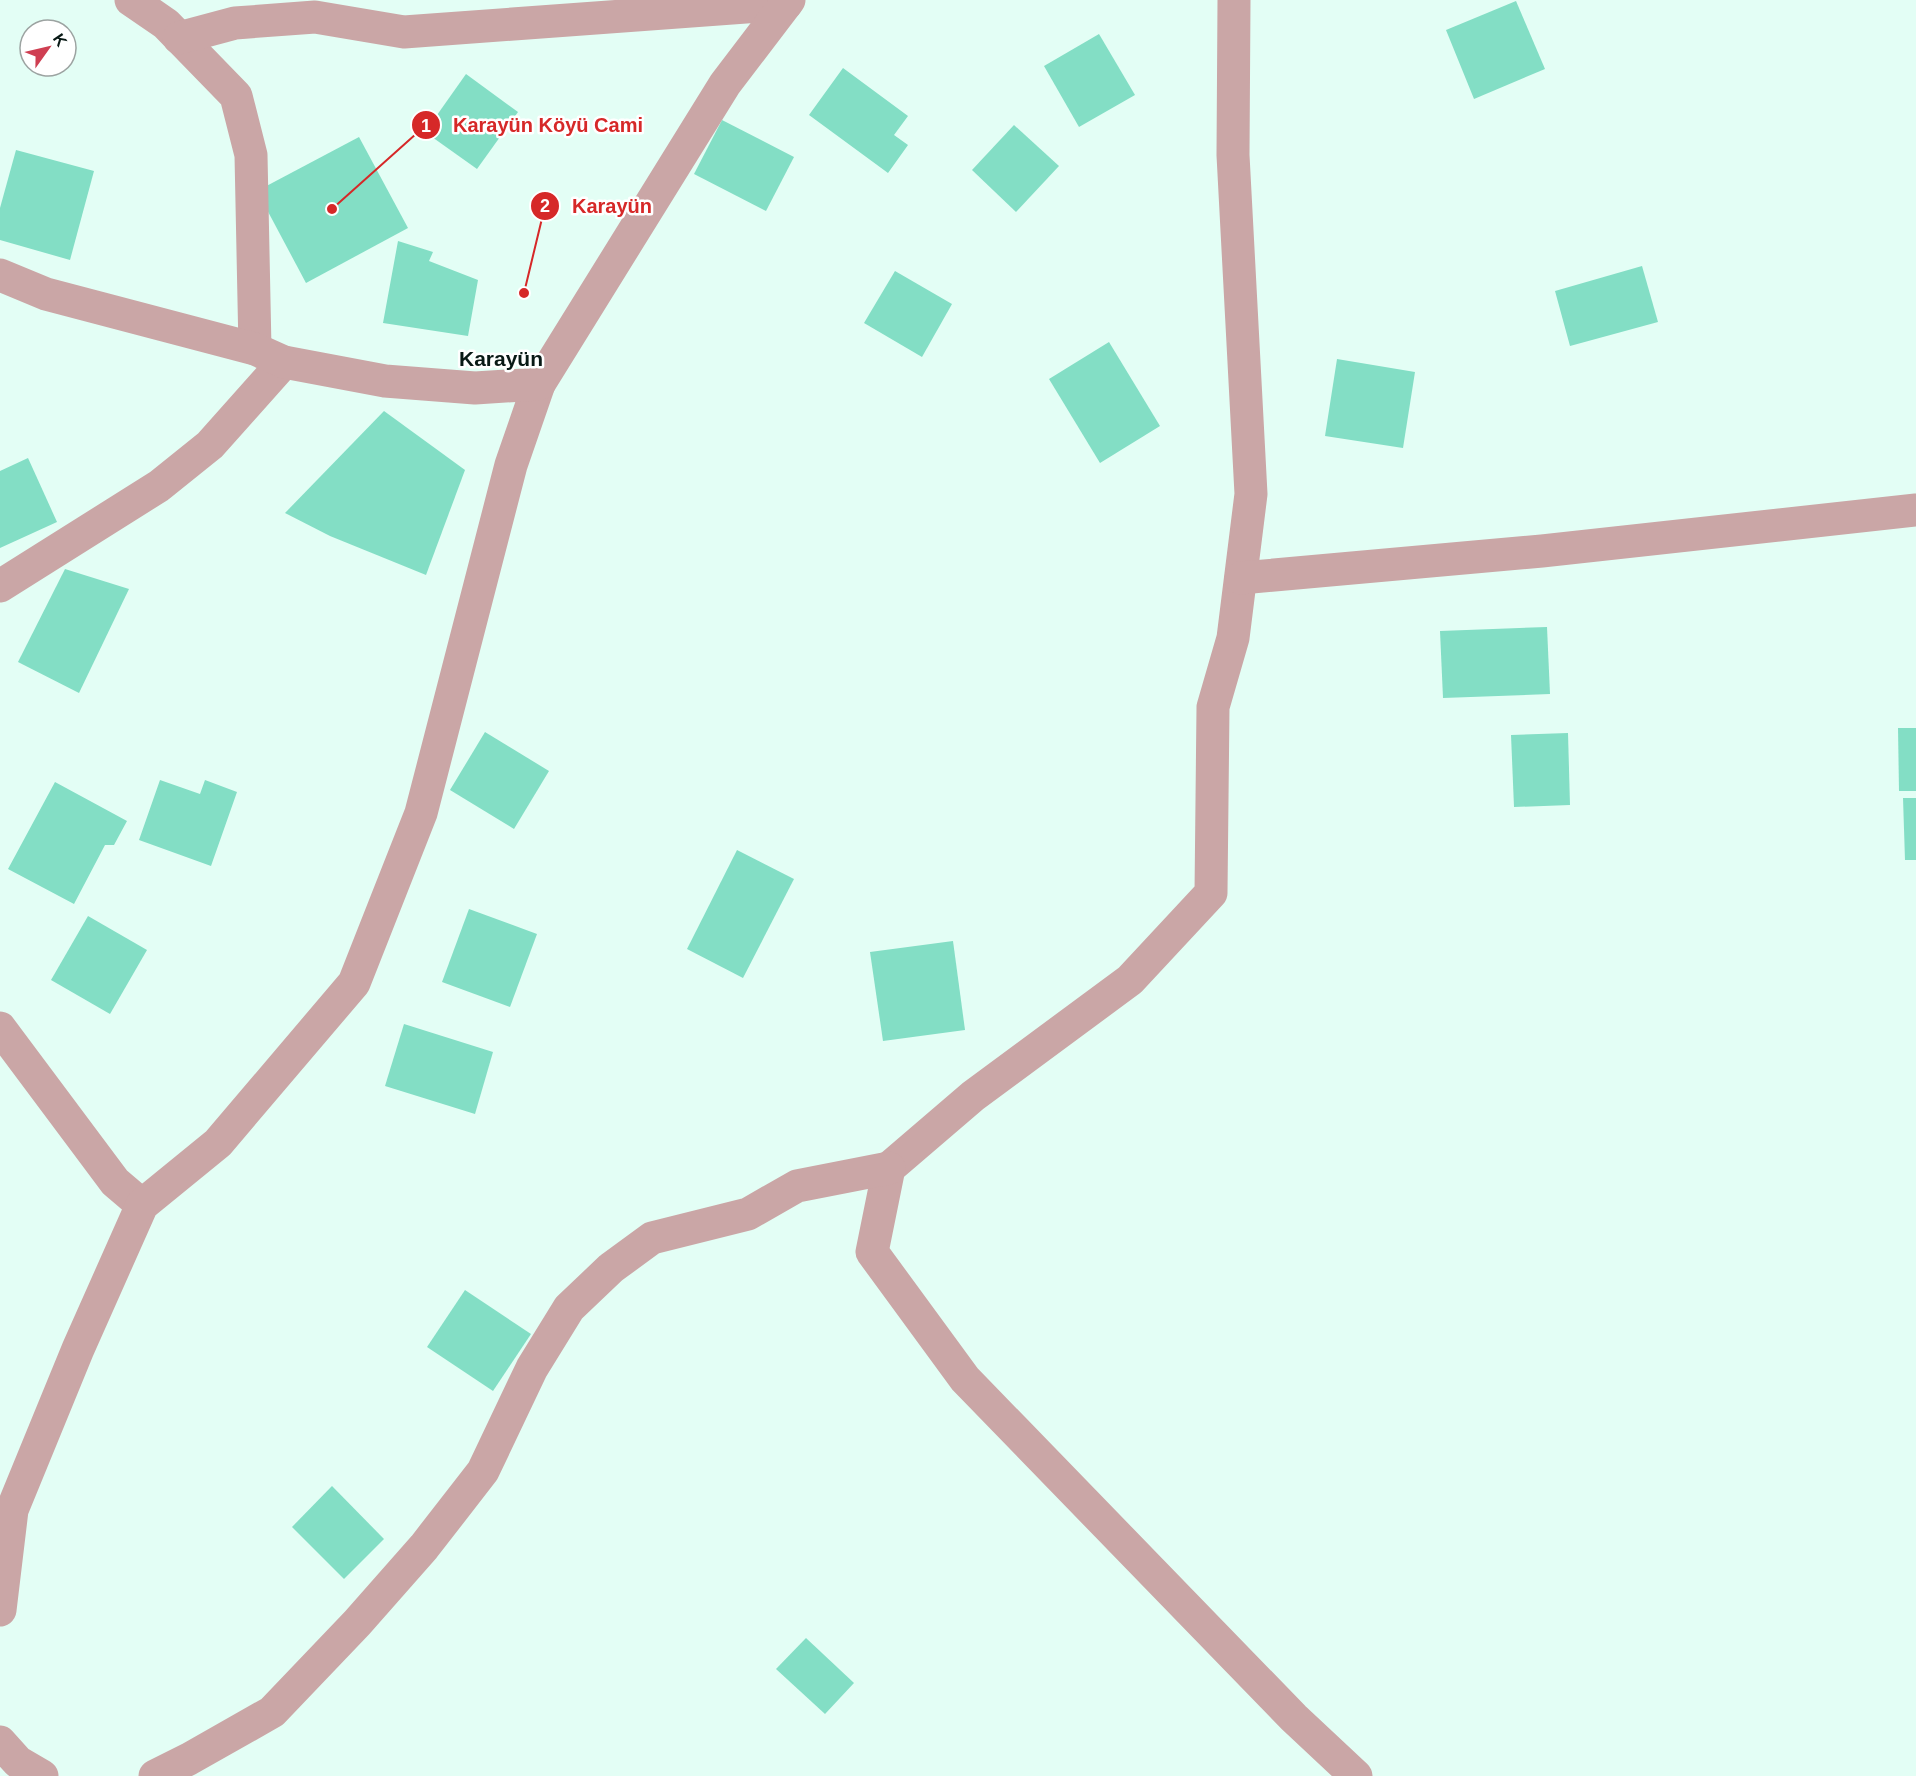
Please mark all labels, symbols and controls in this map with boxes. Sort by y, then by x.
north arrow [18,18,78,78]
text: K [50,30,71,50]
callout: Karayün Köyü Cami [411,106,655,144]
text: Karayün Köyü Cami [453,114,643,136]
text: 1 [421,116,431,136]
callout: Karayün [530,187,664,225]
text: Karayün [572,195,652,217]
text: 2 [540,196,550,216]
district label: Karayün [459,347,543,370]

